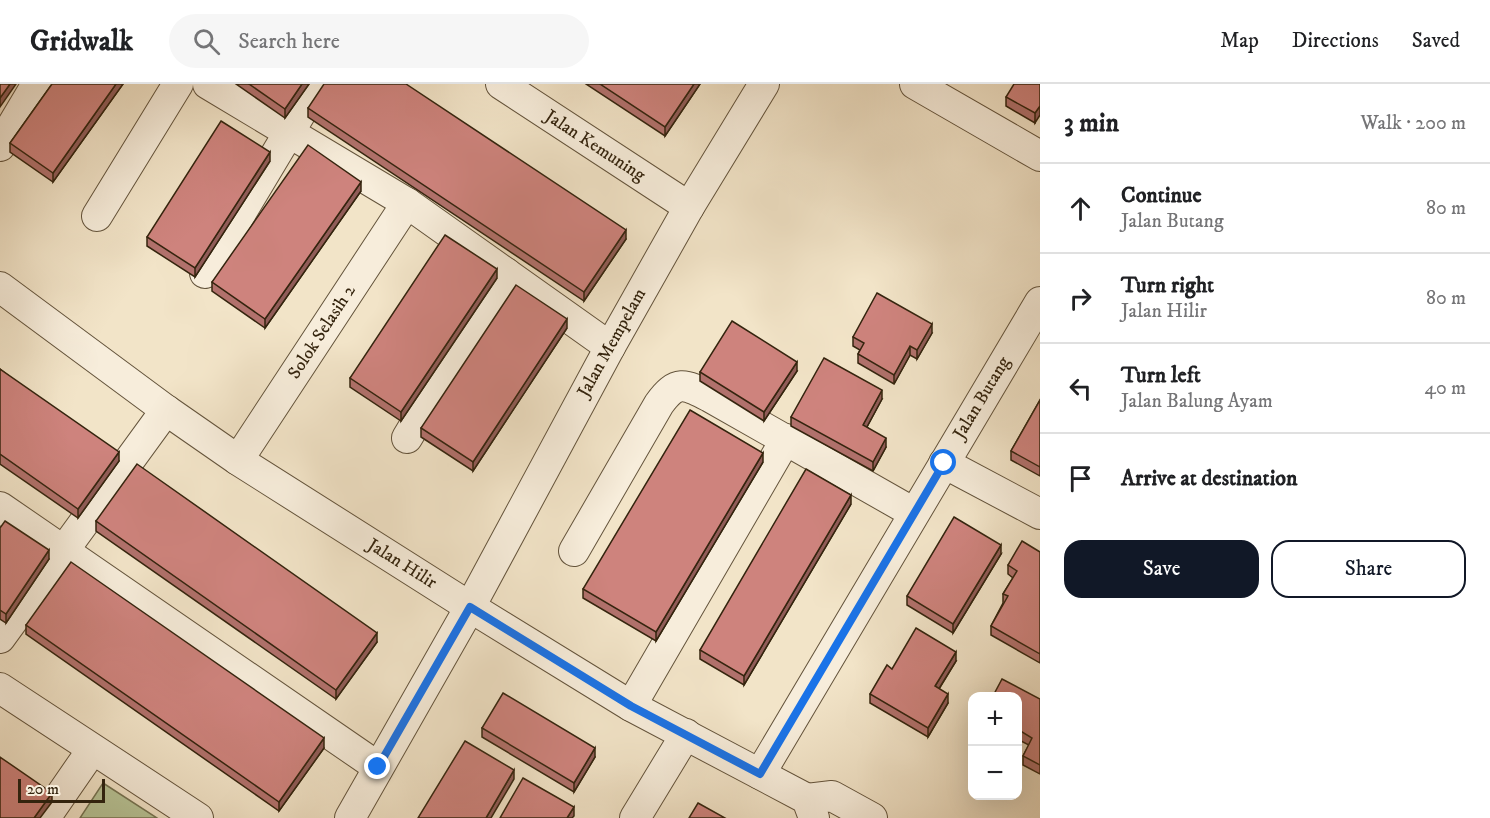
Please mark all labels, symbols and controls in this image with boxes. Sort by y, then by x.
search box [169,14,589,68]
text: Gridwalk [30,24,133,59]
icon: search [190,25,223,58]
text: Search here [238,28,340,55]
text: Map [1220,28,1259,54]
text: Directions [1292,28,1379,54]
text: Saved [1412,28,1460,54]
street label: Jalan Kemuning [539,104,649,187]
text: 3 min [1064,107,1119,140]
text: Walk · 200 m [1360,111,1466,136]
text: Continue [1121,182,1202,209]
icon: ahead [1064,192,1097,225]
text: 80 m [1426,196,1466,221]
text: Jalan Butang [1121,209,1224,234]
text: Turn right [1121,272,1214,299]
street label: Solok Selasih 2 [283,281,361,383]
icon: right [1064,282,1097,315]
street label: Jalan Mempelam [572,285,651,403]
text: 80 m [1426,286,1466,311]
text: Jalan Hilir [1121,299,1207,324]
street label: Jalan Butang [948,353,1015,445]
text: Turn left [1121,362,1201,389]
icon: left [1064,372,1097,405]
text: 40 m [1424,376,1466,401]
text: Jalan Balung Ayam [1121,389,1273,414]
route start [930,449,956,475]
icon: arrive [1064,462,1097,495]
text: Arrive at destination [1121,465,1298,492]
street label: Jalan Hilir [362,533,441,594]
button: Save [1064,540,1259,598]
button: Share [1271,540,1466,598]
map controls [968,692,1022,800]
button: + [968,692,1022,746]
button: − [968,746,1022,800]
route end [364,753,390,779]
scale bar [18,776,105,804]
text: 20 m [27,779,59,799]

